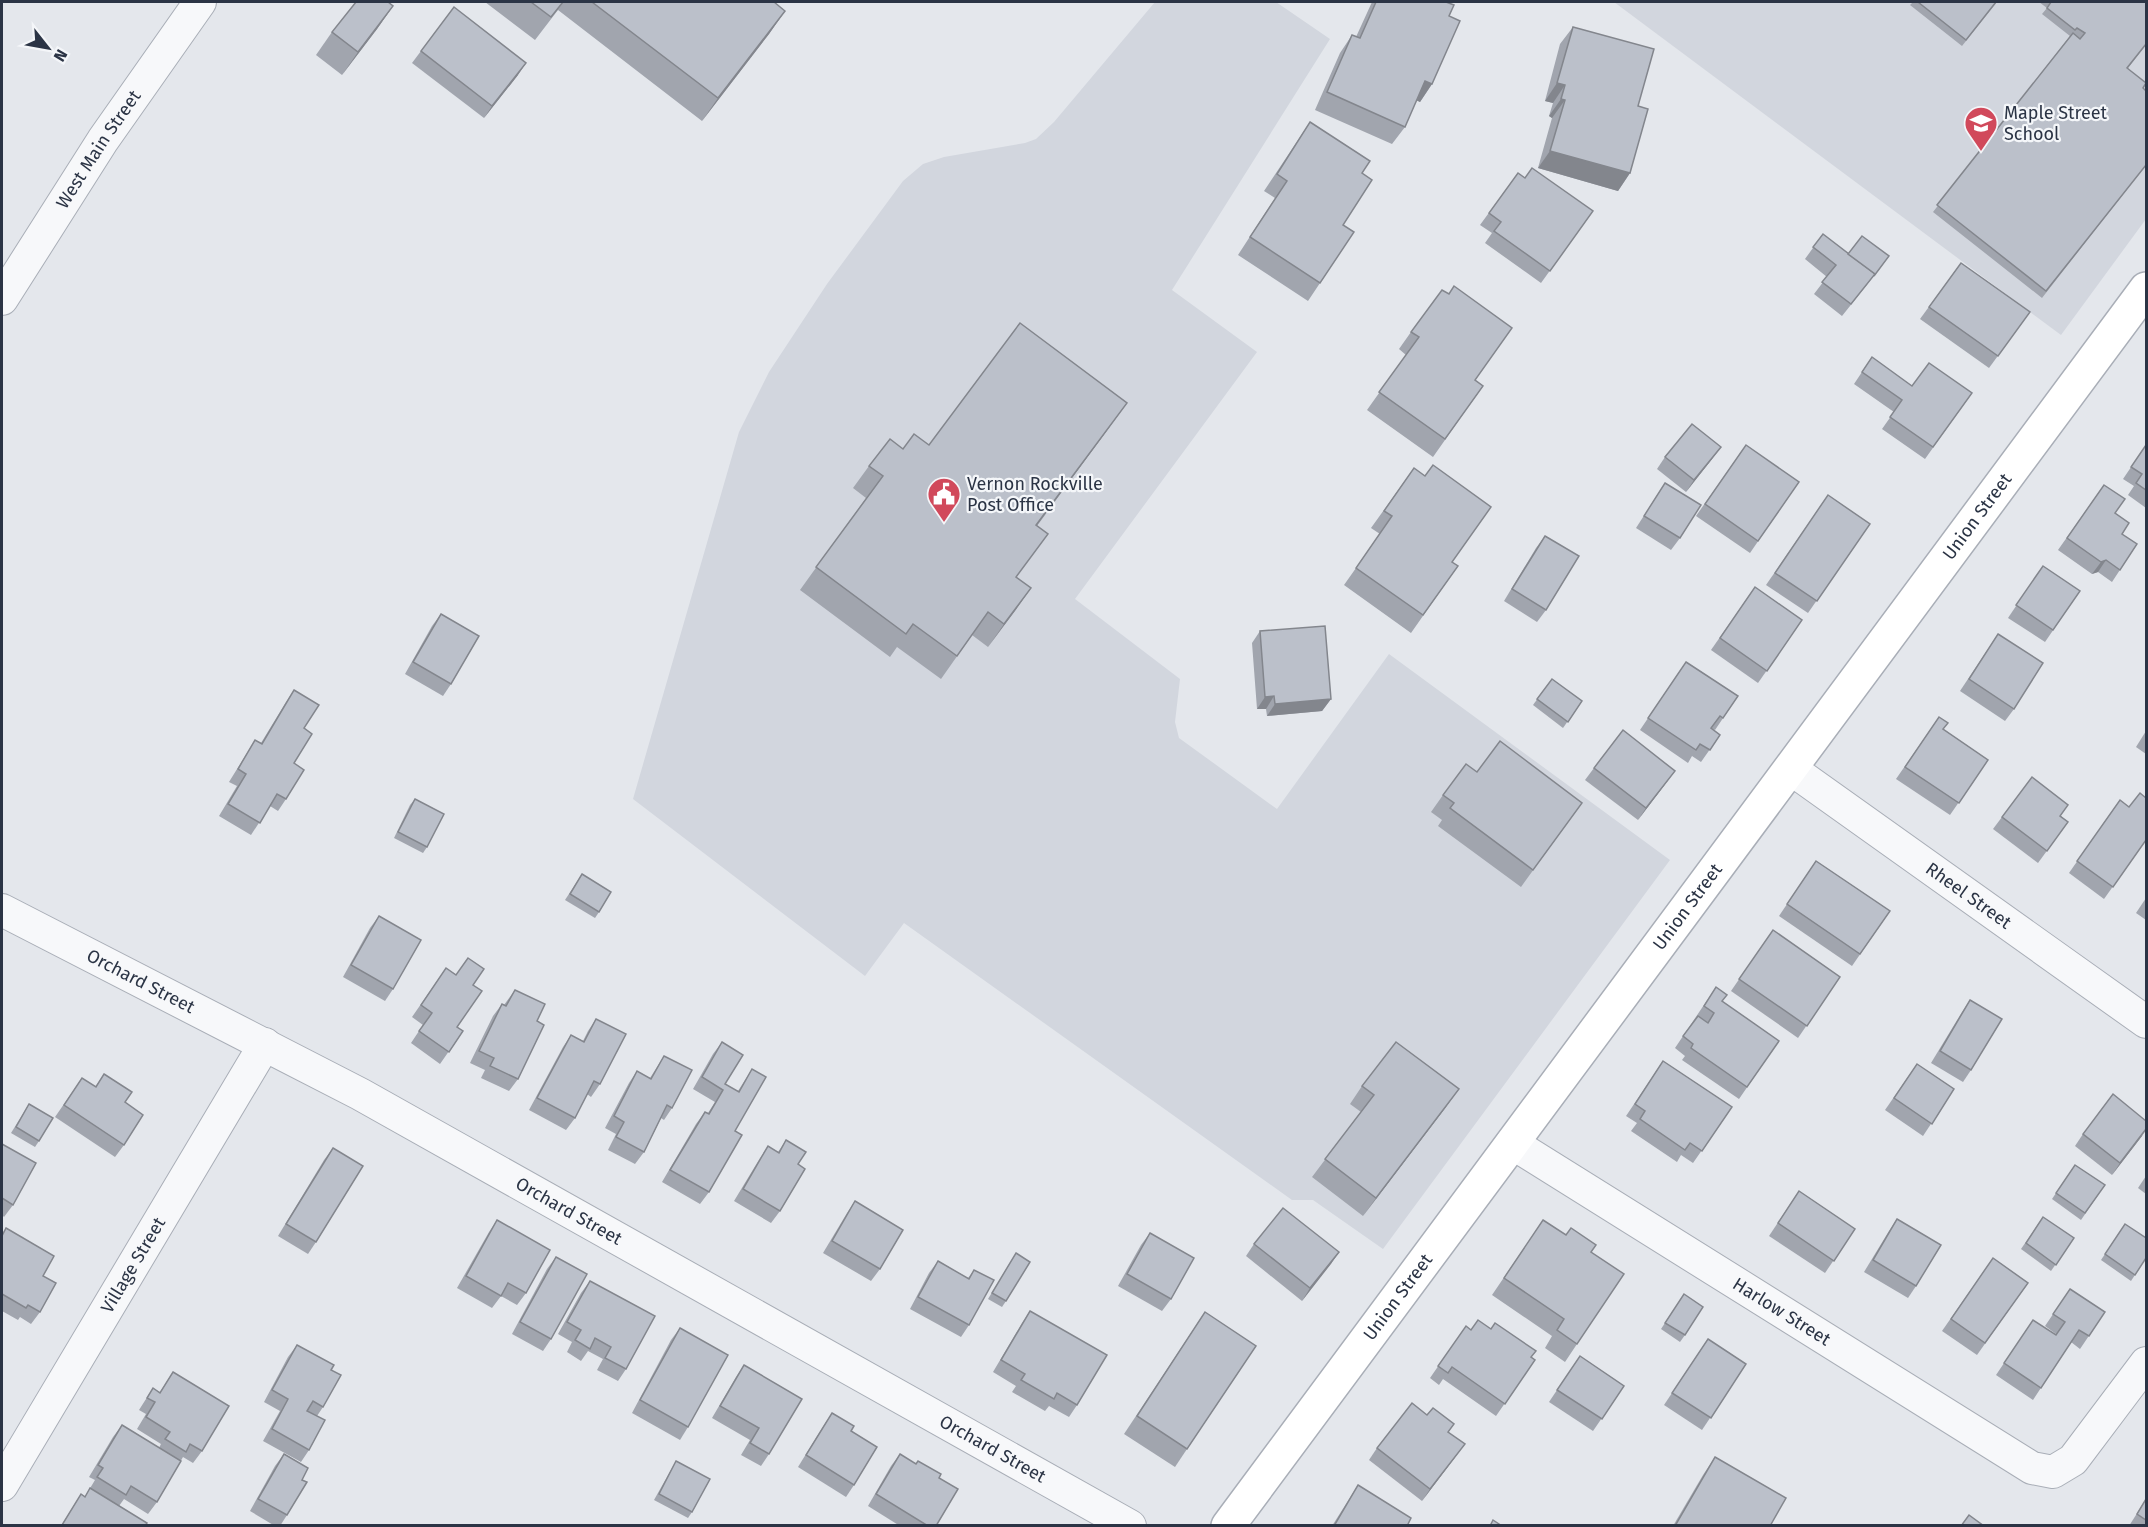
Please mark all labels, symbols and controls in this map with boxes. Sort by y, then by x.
north arrow [18,18,78,78]
text: N [50,46,71,65]
street label: West Main Street [51,86,146,213]
place label: Maple Street School [2004,102,2108,145]
school or university icon: Maple Street School [1963,105,1999,152]
street label: Union Street [1938,469,2017,564]
place label: Vernon Rockville Post Office [967,473,1103,516]
public building icon: Vernon Rockville Post Office [926,476,962,523]
street label: Rheel Street [1921,858,2016,934]
street label: Union Street [1648,859,1727,954]
street label: Orchard Street [83,944,199,1018]
street label: Orchard Street [512,1173,626,1250]
street label: Village Street [96,1213,170,1317]
street label: Union Street [1359,1249,1437,1345]
street label: Harlow Street [1729,1273,1835,1351]
street label: Orchard Street [936,1410,1050,1488]

